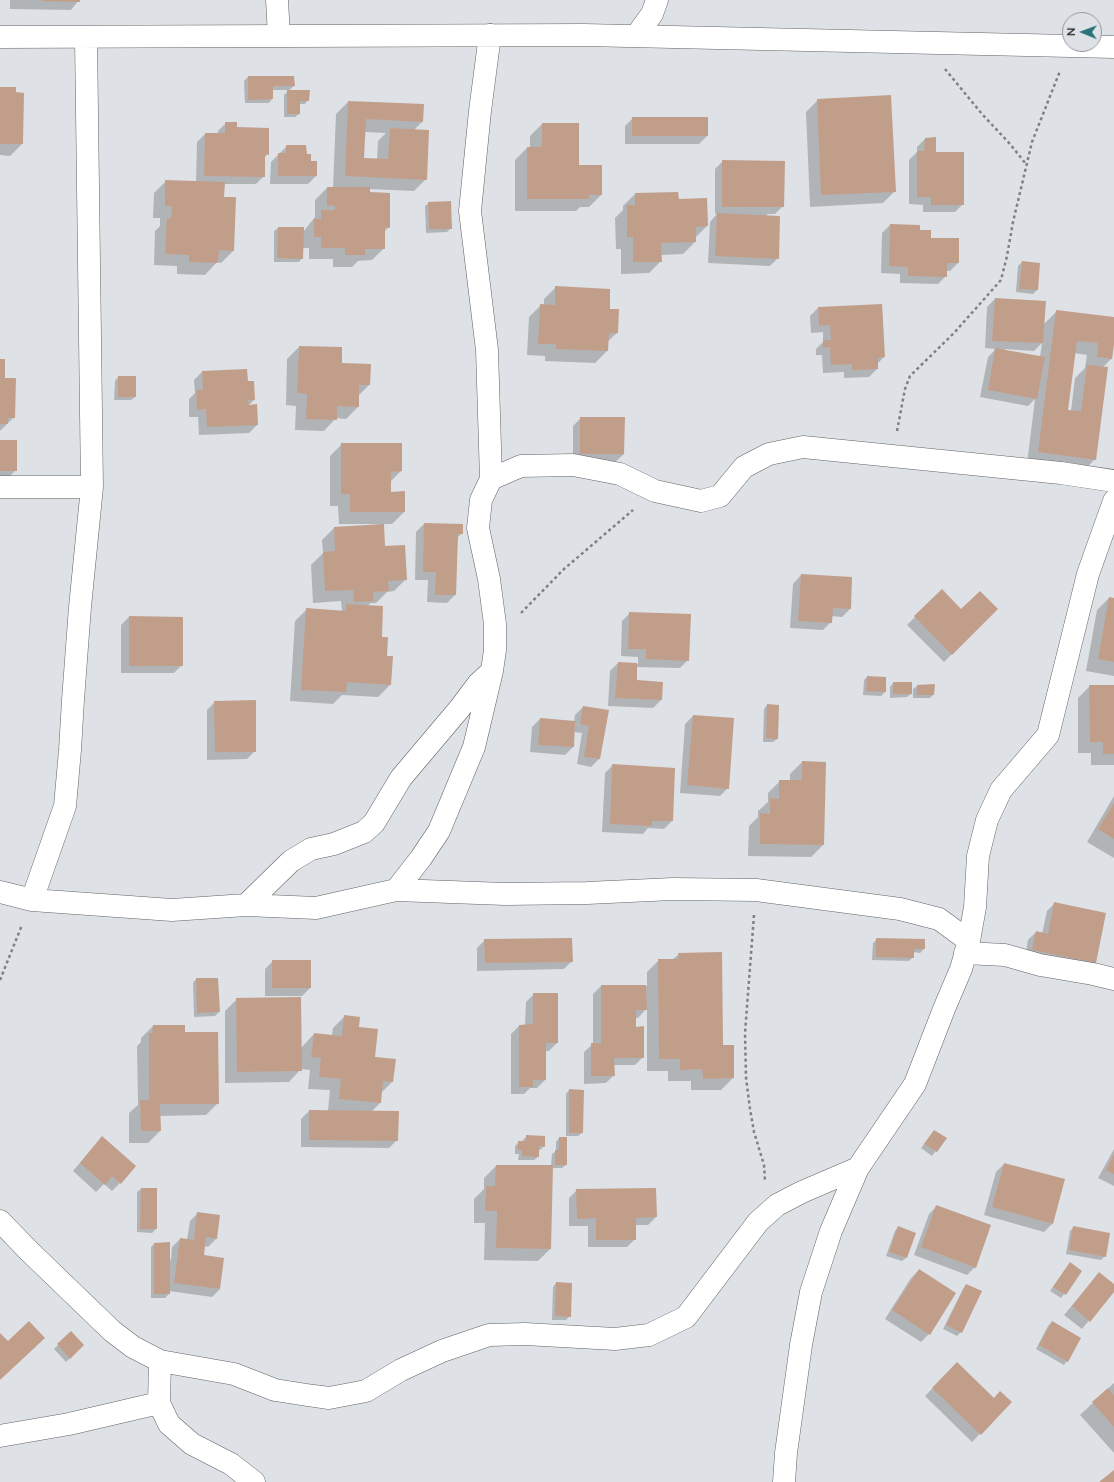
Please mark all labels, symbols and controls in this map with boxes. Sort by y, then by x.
north arrow [1062,12,1102,52]
text: N [1064,27,1077,36]

